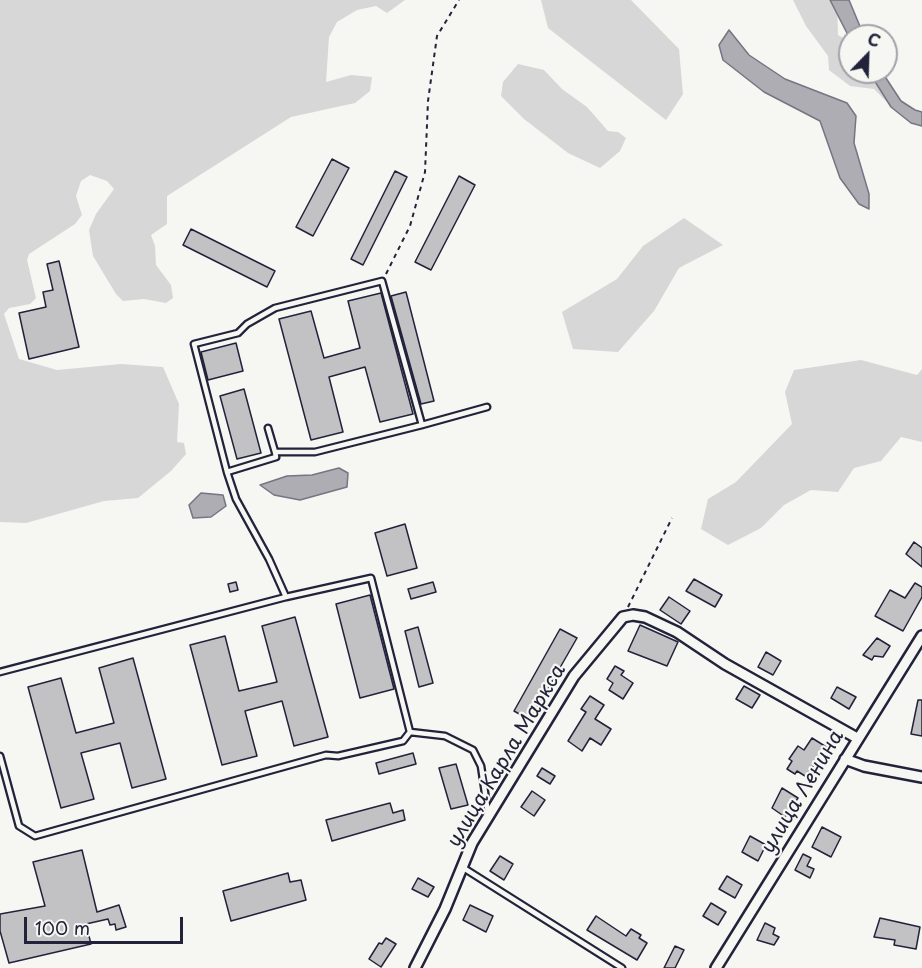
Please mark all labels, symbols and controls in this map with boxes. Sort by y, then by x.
north arrow [838,24,898,84]
text: С [864,26,884,53]
street label: улица Карла Маркса [443,660,571,852]
street label: улица Ленина [757,726,849,858]
scale bar [27,905,186,943]
text: 100 m [35,914,90,941]

